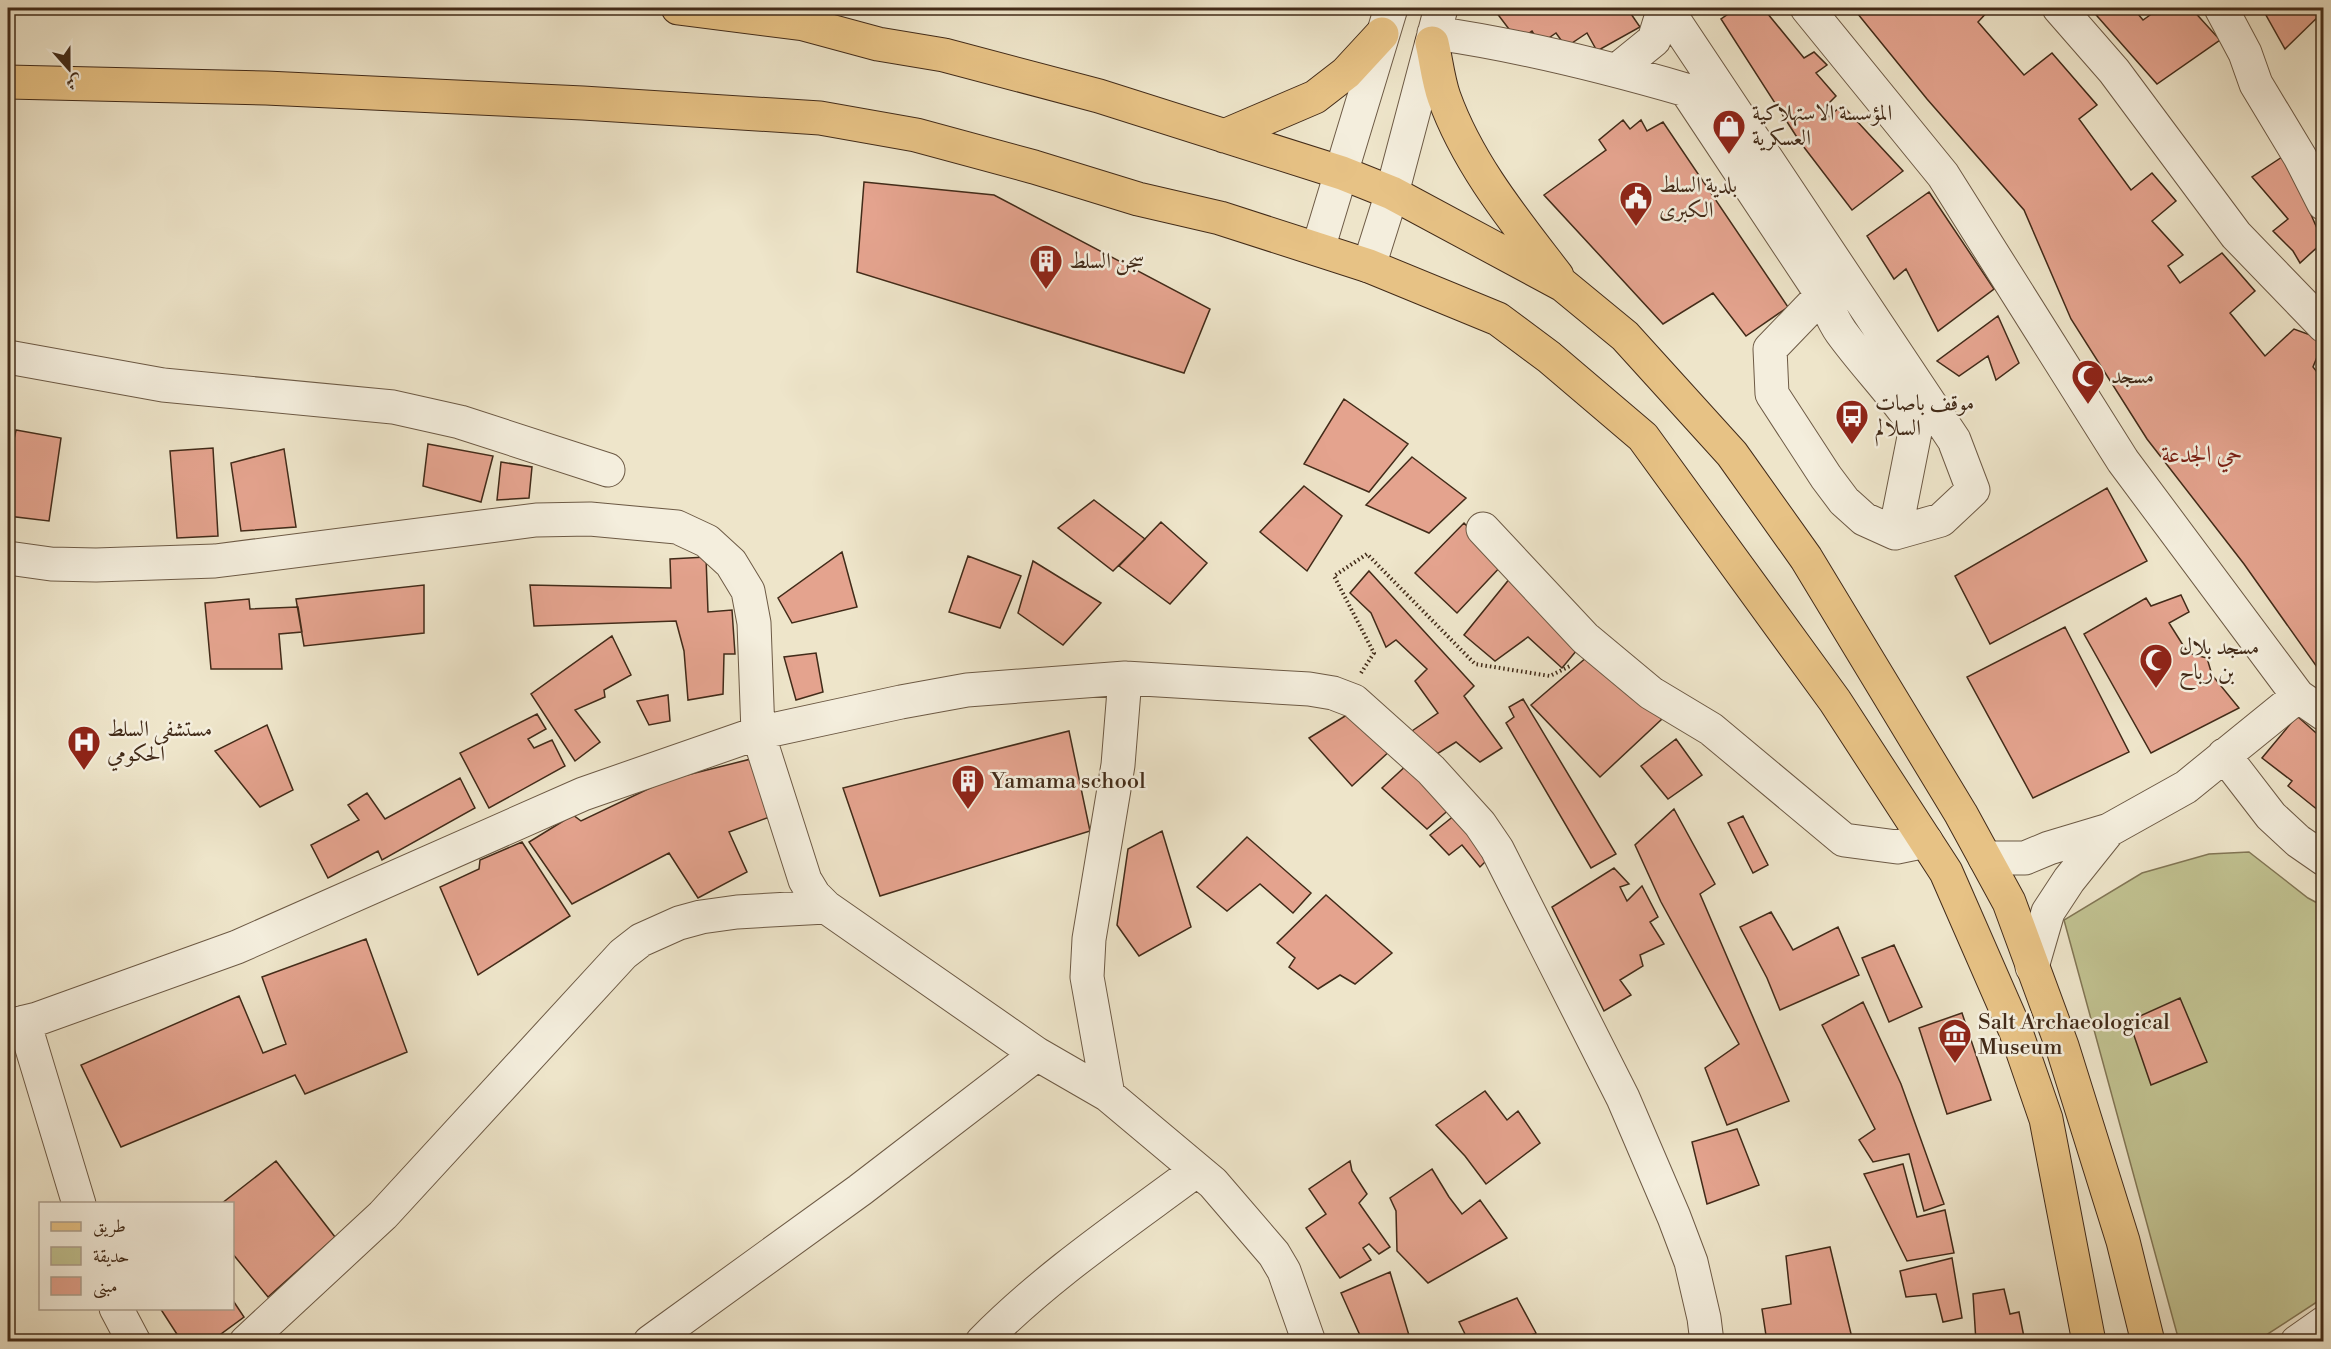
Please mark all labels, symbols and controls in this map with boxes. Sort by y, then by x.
north arrow [39,39,99,99]
text: ش [63,70,85,94]
place label: المؤسسة الاستهلاكية العسكرية [1752,100,1892,152]
shop icon: المؤسسة الاستهلاكية العسكرية [1711,108,1747,155]
place label: بلدية السلط الكبرى [1659,172,1737,224]
public building icon: بلدية السلط الكبرى [1618,180,1654,227]
building icon: سجن السلط [1028,243,1064,290]
place label: سجن السلط [1069,248,1144,276]
mosque icon: مسجد [2070,358,2106,405]
place label: مسجد [2111,363,2154,390]
place label: موقف باصات السلالم [1875,390,1974,447]
bus stop icon: موقف باصات السلالم [1834,398,1870,445]
district label: حي الجدعة [2161,440,2243,473]
place label: مسجد بلال بن رباح [2179,634,2259,691]
mosque icon: مسجد بلال بن رباح [2138,642,2174,689]
place label: مستشفى السلط الحكومي [107,716,212,772]
hospital icon: مستشفى السلط الحكومي [66,724,102,771]
building icon: Yamama school [950,763,986,810]
place label: Yamama school [990,768,1146,795]
place label: Salt Archaeological Museum [1978,1009,2170,1061]
museum icon: Salt Archaeological Museum [1937,1017,1973,1064]
legend [39,1202,234,1310]
text: طريق [93,1215,126,1238]
text: حديقة [93,1245,129,1268]
text: مبنى [93,1275,118,1299]

